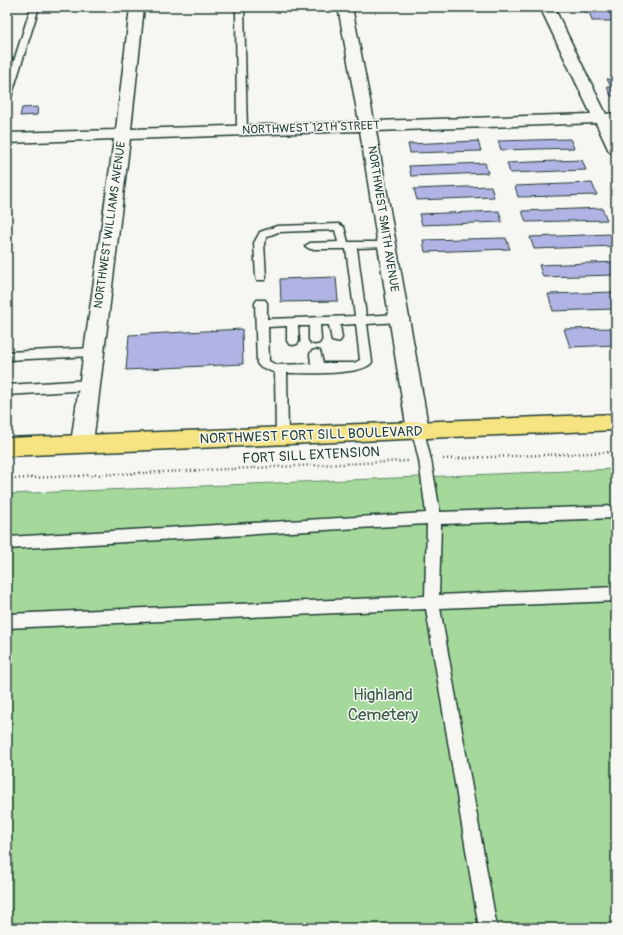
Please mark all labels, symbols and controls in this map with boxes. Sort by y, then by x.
street label: NORTHWEST 12TH STREET [242,118,380,138]
street label: NORTHWEST WILLIAMS AVENUE [91,141,129,309]
street label: NORTHWEST SMITH AVENUE [364,145,402,293]
street label: NORTHWEST FORT SILL BOULEVARD [199,423,423,447]
street label: FORT SILL EXTENSION [242,443,380,467]
park label: Highland Cemetery [348,684,418,725]

